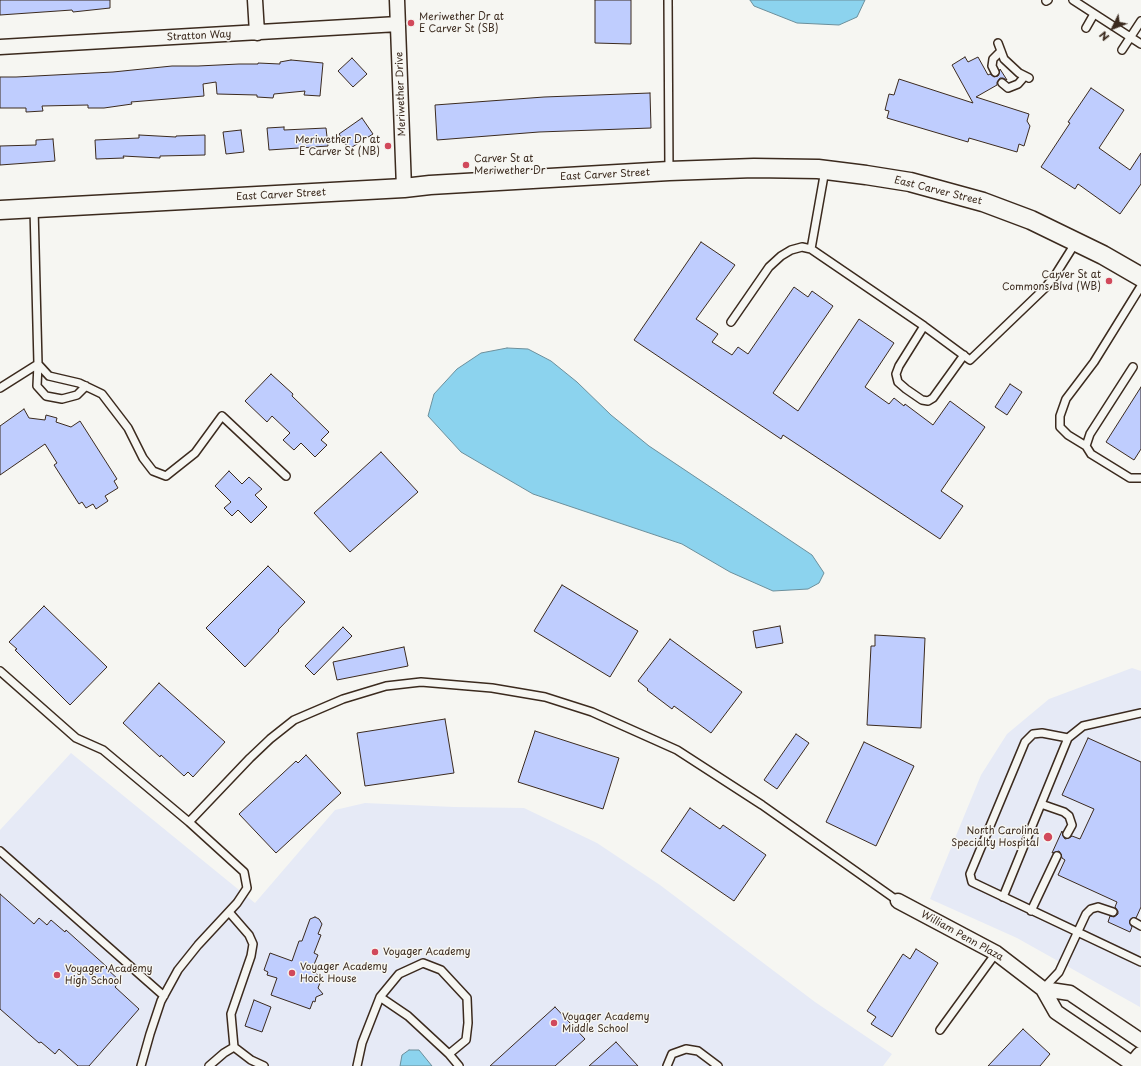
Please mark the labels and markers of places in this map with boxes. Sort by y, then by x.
place label: Meriwether Dr at E Carver St (SB) [419,11,504,34]
marker: Meriwether Dr at E Carver St (SB) [406,18,416,28]
place label: Meriwether Dr at E Carver St (NB) [295,134,380,158]
marker: Meriwether Dr at E Carver St (NB) [383,141,393,151]
place label: Carver St at Meriwether Dr [474,153,545,176]
marker: Carver St at Meriwether Dr [461,160,471,170]
place label: Carver St at Commons Blvd (WB) [1002,269,1101,292]
marker: Carver St at Commons Blvd (WB) [1104,276,1114,286]
place label: North Carolina Specialty Hospital [951,825,1039,848]
marker: North Carolina Specialty Hospital [1042,831,1054,843]
place label: Voyager Academy [383,946,470,958]
marker: Voyager Academy [370,947,380,957]
place label: Voyager Academy Hock House [300,961,387,984]
place label: Voyager Academy High School [65,963,152,986]
marker: Voyager Academy Hock House [287,968,297,978]
marker: Voyager Academy High School [52,970,62,980]
place label: Voyager Academy Middle School [562,1011,649,1034]
marker: Voyager Academy Middle School [549,1018,559,1028]

